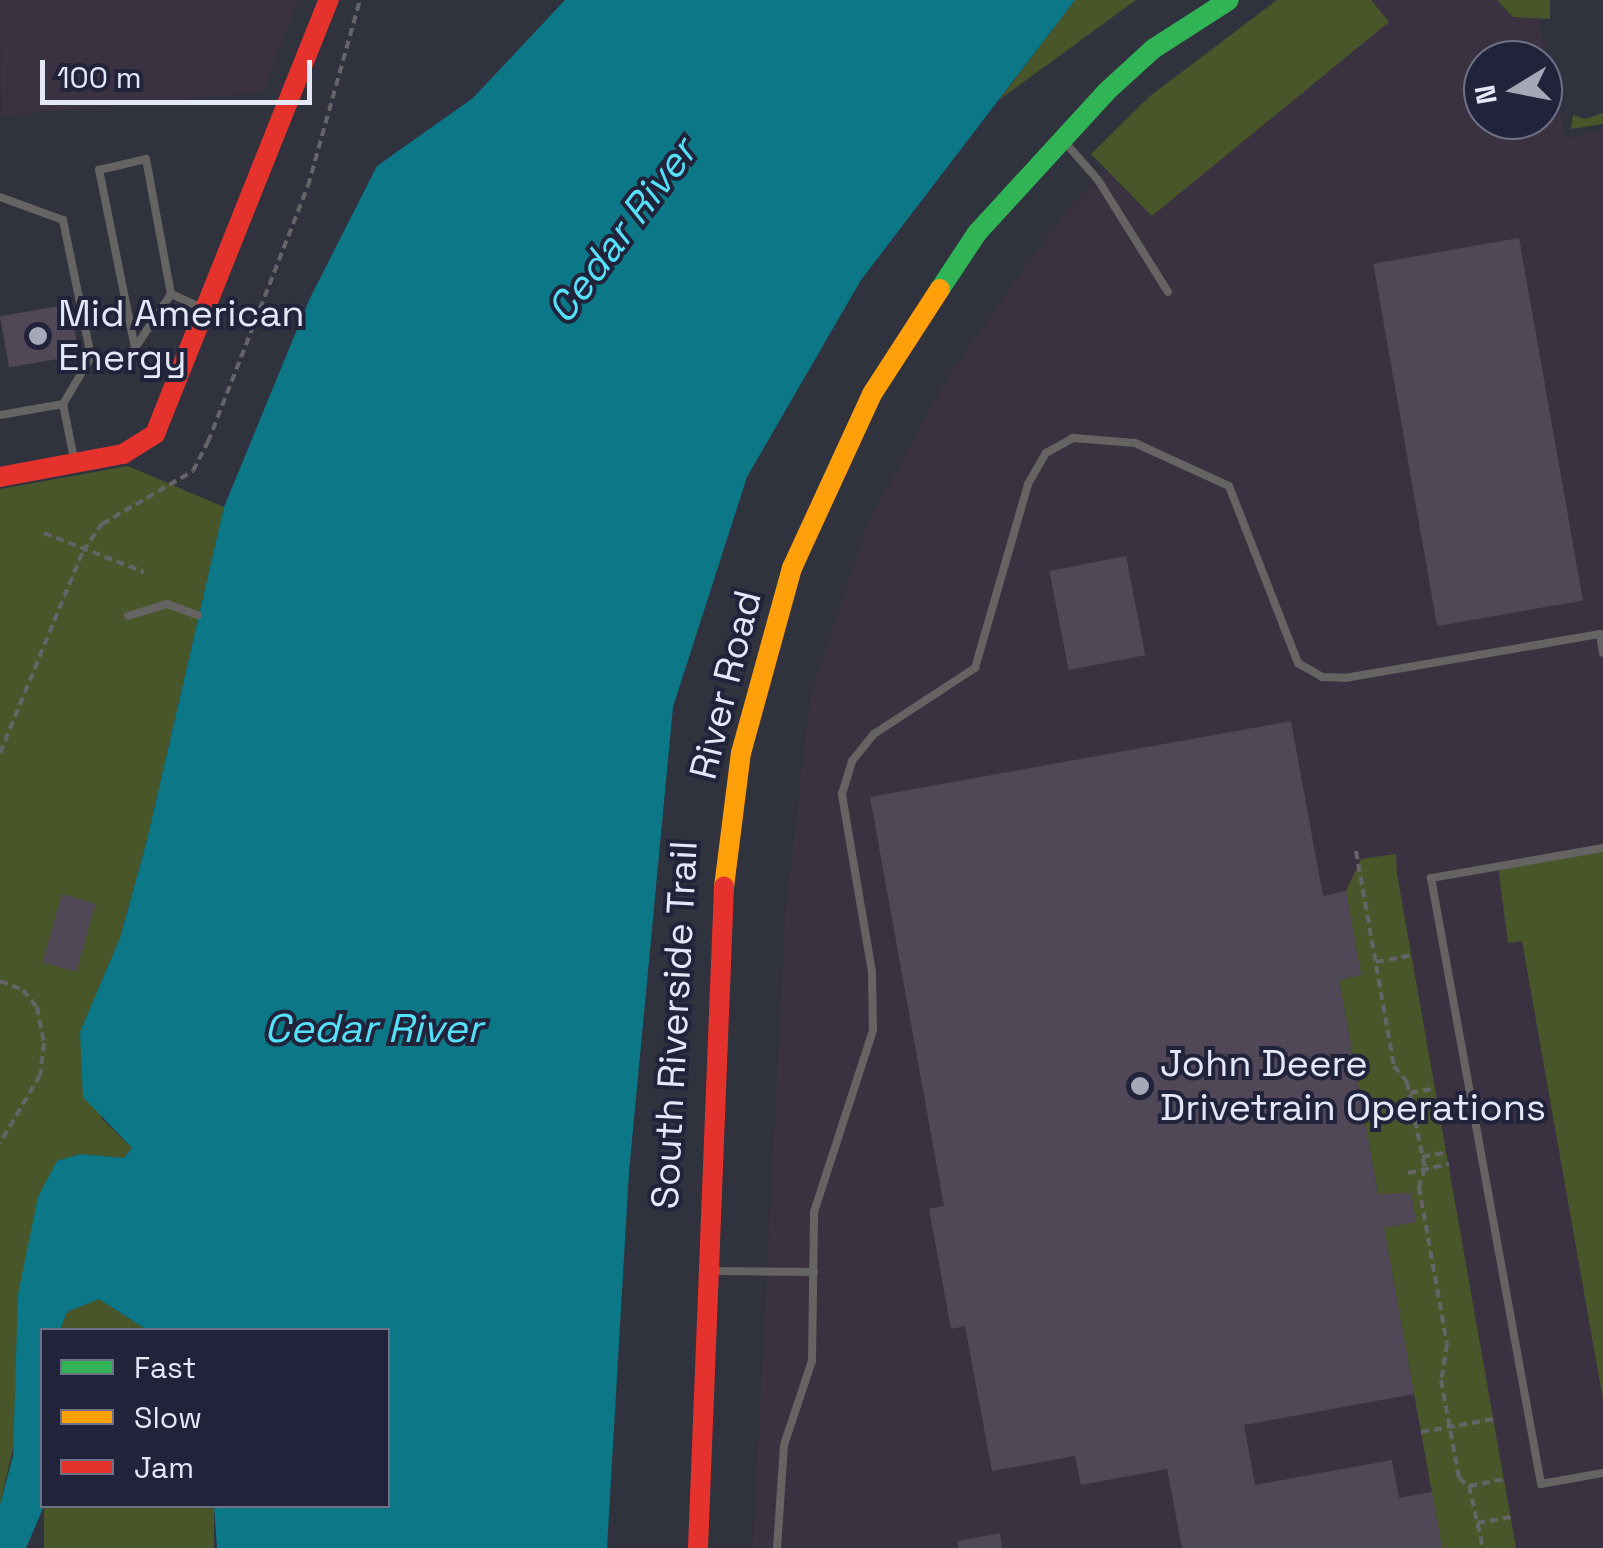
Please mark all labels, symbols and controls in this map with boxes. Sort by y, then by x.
scale bar [45,40,318,102]
north arrow [1463,40,1563,140]
text: 100 m [57,58,142,97]
text: N [1466,83,1505,107]
water label: Cedar River [537,129,707,333]
place label: Mid American Energy [58,291,305,380]
marker: Mid American Energy [27,325,49,347]
street label: River Road [681,586,771,784]
street label: South Riverside Trail [643,839,707,1211]
water label: Cedar River [264,1005,482,1053]
place label: John Deere Drivetrain Operations [1160,1041,1546,1130]
marker: John Deere Drivetrain Operations [1129,1075,1151,1097]
legend [40,1328,390,1508]
text: Fast [134,1348,196,1387]
text: Slow [134,1398,202,1437]
text: Jam [134,1448,194,1487]

